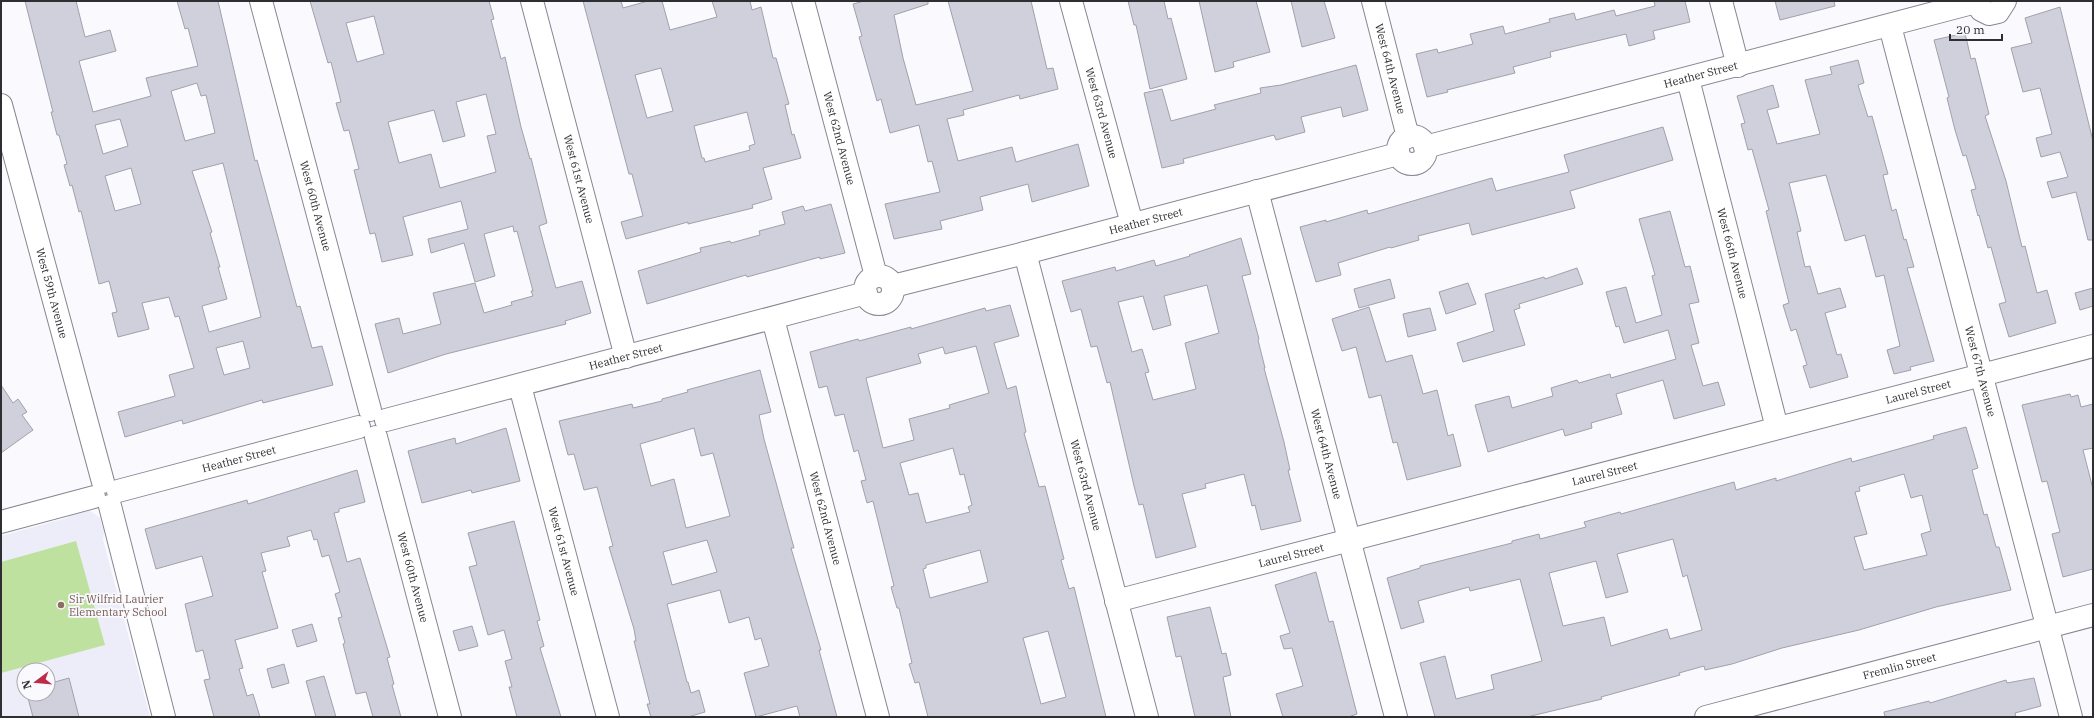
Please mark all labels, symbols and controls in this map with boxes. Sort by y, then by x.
scale bar [1950,16,2002,42]
street label: West 64th Avenue [1372,22,1409,116]
text: 20 m [1956,22,1985,37]
street label: Heather Street [1662,58,1739,91]
street label: West 63rd Avenue [1082,66,1121,160]
street label: West 62nd Avenue [820,90,859,187]
street label: West 61st Avenue [561,133,597,225]
street label: West 60th Avenue [297,159,334,253]
street label: Heather Street [1107,204,1184,237]
street label: West 66th Avenue [1714,207,1751,300]
street label: West 59th Avenue [33,246,71,340]
street label: West 67th Avenue [1962,325,1999,418]
street label: Heather Street [587,340,664,373]
street label: Laurel Street [1884,376,1952,407]
street label: West 64th Avenue [1308,407,1345,501]
street label: West 63rd Avenue [1067,438,1105,532]
street label: Heather Street [200,442,277,475]
street label: Laurel Street [1570,458,1639,489]
street label: West 62nd Avenue [807,470,845,566]
street label: West 61st Avenue [545,505,582,597]
street label: West 60th Avenue [394,530,432,624]
street label: Laurel Street [1257,540,1325,571]
place label: Sir Wilfrid Laurier Elementary School [69,592,167,619]
marker: Sir Wilfrid Laurier Elementary School [56,600,66,610]
street label: Fremlin Street [1861,650,1938,682]
north arrow [16,662,56,702]
text: N [18,678,34,691]

